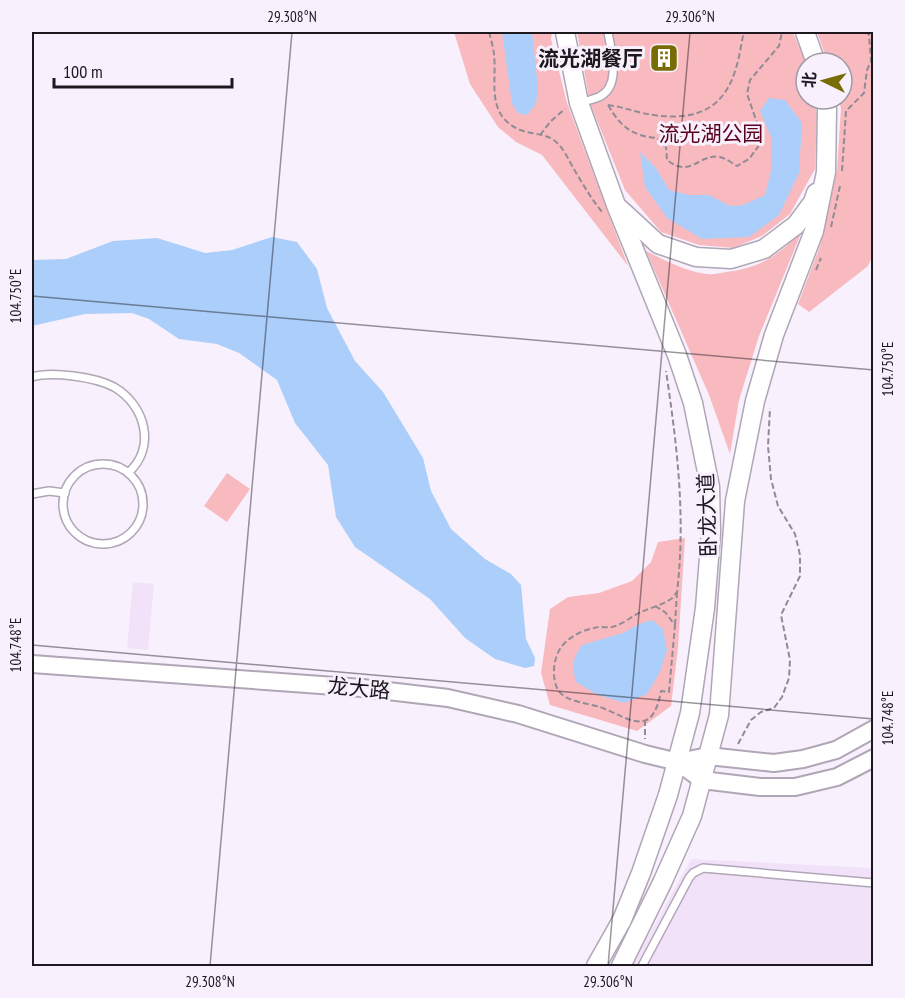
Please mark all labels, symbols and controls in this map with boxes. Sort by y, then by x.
text: 29.308°N [267,7,317,26]
text: 29.306°N [665,7,715,26]
building icon: 流光湖餐厅 [648,42,680,74]
place label: 流光湖餐厅 [538,45,643,72]
scale bar [54,51,232,89]
north arrow [794,51,854,111]
text: 100 m [63,60,103,83]
text: 北 [798,71,820,89]
park label: 流光湖公园 [659,120,764,147]
text: 104.750°E [6,269,25,323]
text: 104.750°E [878,342,897,396]
street label: 卧龙大道 [692,473,722,557]
text: 104.748°E [6,618,25,672]
street label: 龙大路 [326,672,392,704]
text: 104.748°E [878,691,897,745]
text: 29.308°N [185,972,235,991]
text: 29.306°N [583,972,633,991]

